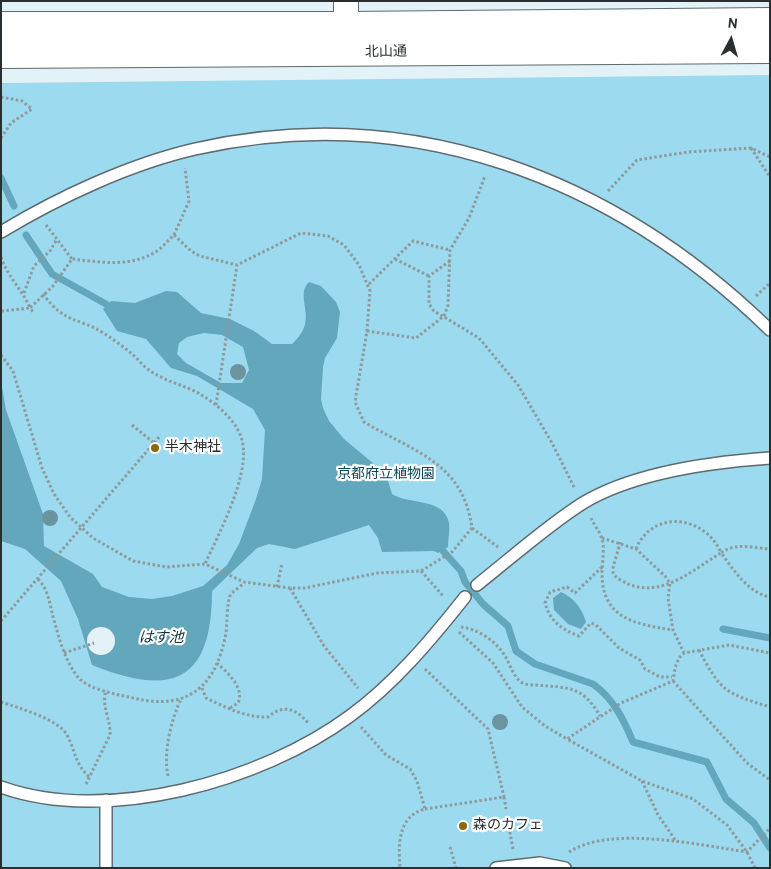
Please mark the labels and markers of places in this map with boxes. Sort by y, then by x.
place label: 半木神社 [165,440,221,456]
marker: 半木神社 [149,442,161,454]
place label: 森のカフェ [473,818,543,834]
marker: 森のカフェ [457,820,469,832]

